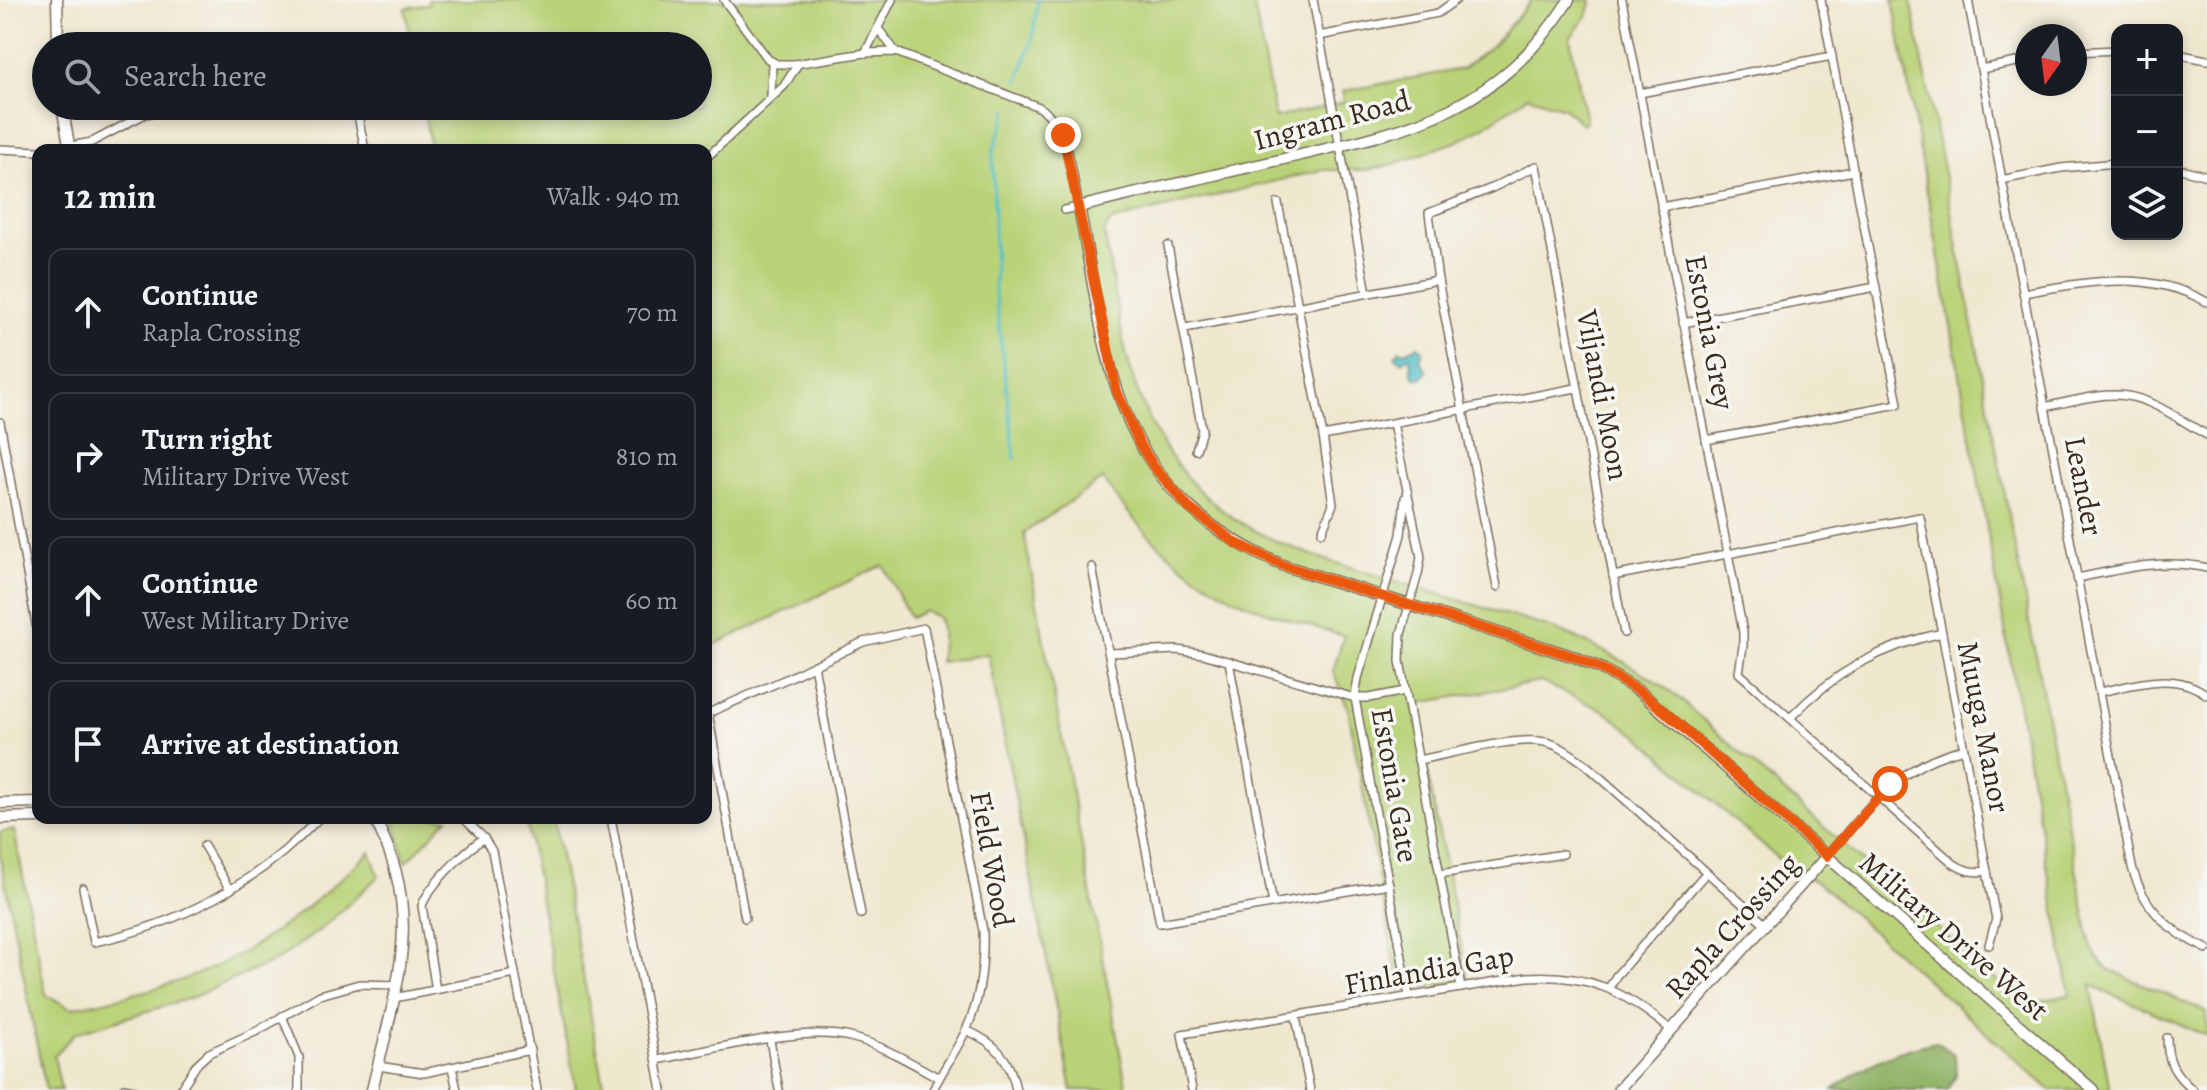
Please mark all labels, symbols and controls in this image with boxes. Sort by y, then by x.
north arrow [2015,24,2087,96]
map controls [2111,24,2183,240]
button: + [2111,24,2183,96]
search box [32,32,712,120]
icon: search [60,54,104,98]
text: Search here [124,56,267,96]
street label: Ingram Road [1249,80,1416,160]
button: − [2111,96,2183,168]
route end [1045,117,1081,153]
button: layers [2111,168,2183,240]
text: 12 min [64,173,156,220]
text: Walk · 940 m [547,179,680,214]
street label: Estonia Grey [1675,251,1745,413]
text: Continue [142,275,258,315]
icon: ahead [66,290,110,334]
text: 70 m [626,295,678,330]
street label: Viljandi Moon [1567,306,1639,483]
text: Rapla Crossing [142,315,301,350]
text: Turn right [142,419,272,459]
street label: Leander [2055,433,2113,539]
icon: right [66,434,110,478]
text: 810 m [616,439,678,474]
text: Military Drive West [142,459,349,494]
text: Continue [142,563,258,603]
icon: ahead [66,578,110,622]
text: 60 m [625,583,678,618]
text: West Military Drive [142,603,349,638]
street label: Muuga Manor [1948,638,2020,816]
street label: Estonia Gate [1362,704,1428,866]
icon: arrive [66,722,110,766]
text: Arrive at destination [142,724,399,764]
route start [1872,766,1908,802]
street label: Field Wood [960,788,1024,931]
street label: Military Drive West [1851,843,2057,1030]
street label: Rapla Crossing [1656,845,1808,1007]
street label: Finlandia Gap [1341,935,1517,1005]

